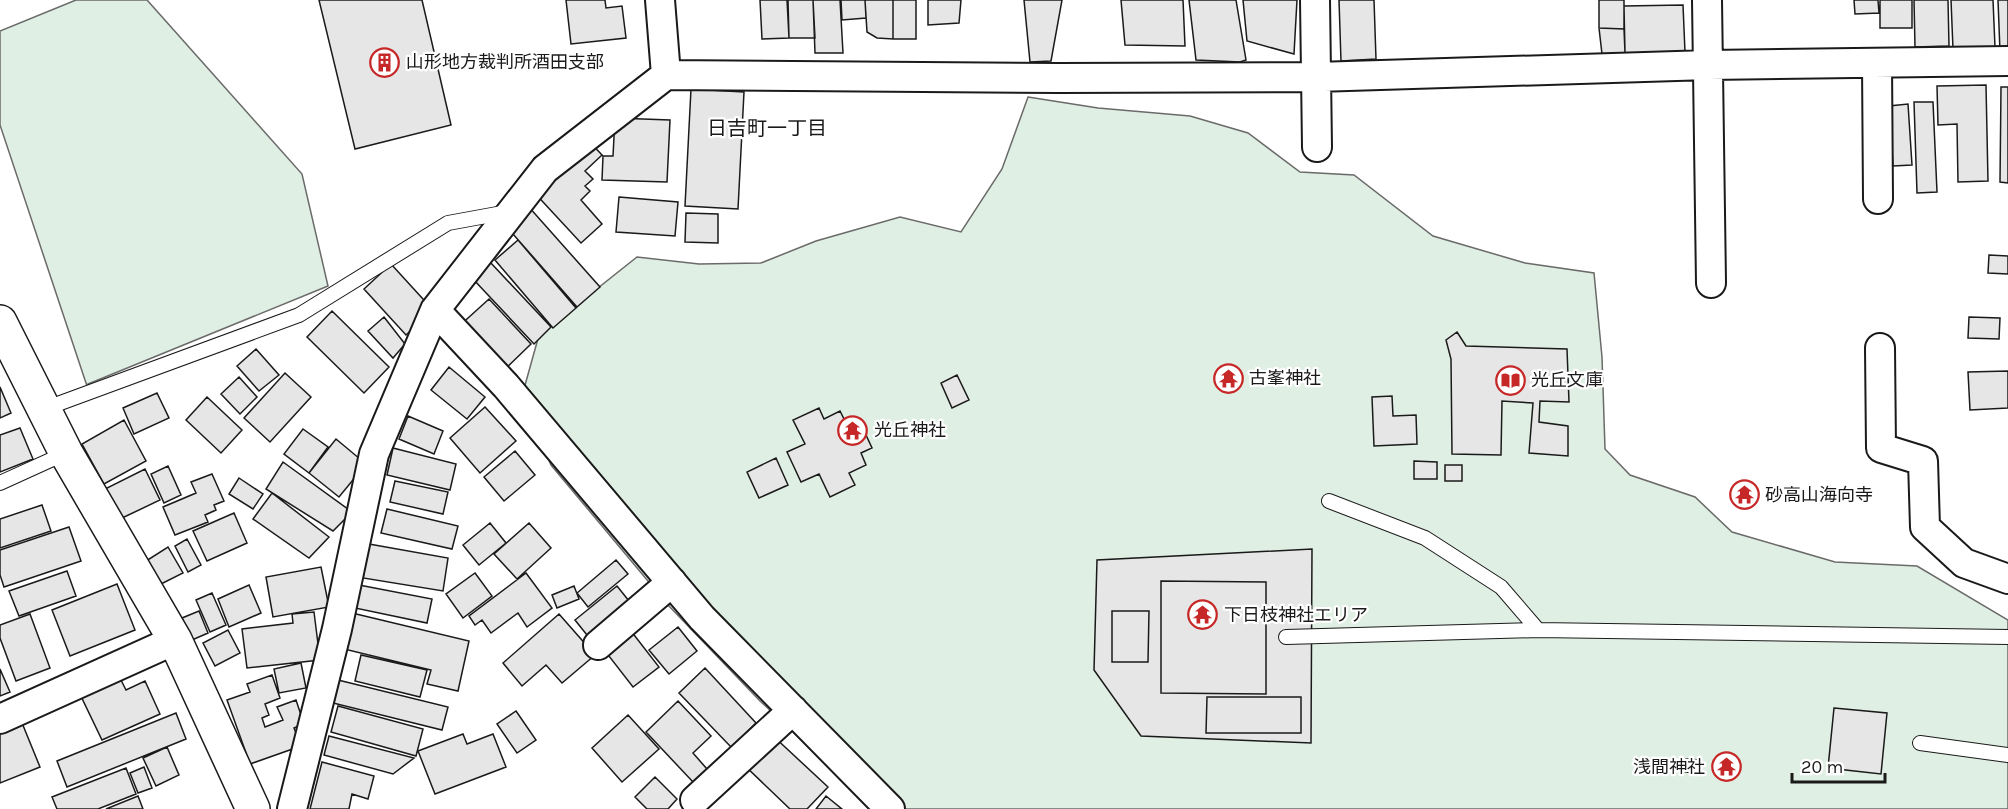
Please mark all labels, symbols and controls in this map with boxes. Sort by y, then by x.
building icon: 山形地方裁判所酒田支部 [369,46,401,78]
place label: 山形地方裁判所酒田支部 [406,51,604,73]
district label: 日吉町一丁目 [707,117,827,140]
temple icon: 古峯神社 [1212,362,1244,394]
library icon: 光丘文庫 [1494,364,1526,396]
place label: 古峯神社 [1249,367,1321,389]
place label: 光丘文庫 [1531,369,1603,391]
temple icon: 光丘神社 [837,414,869,446]
place label: 光丘神社 [874,419,946,441]
temple icon: 砂高山海向寺 [1728,479,1760,511]
place label: 砂高山海向寺 [1765,484,1873,506]
temple icon: 下日枝神社エリア [1187,599,1219,631]
place label: 下日枝神社エリア [1224,604,1368,626]
scale bar [1792,746,1885,784]
temple icon: 浅間神社 [1710,751,1742,783]
place label: 浅間神社 [1633,756,1705,778]
text: 20 m [1801,756,1843,778]

